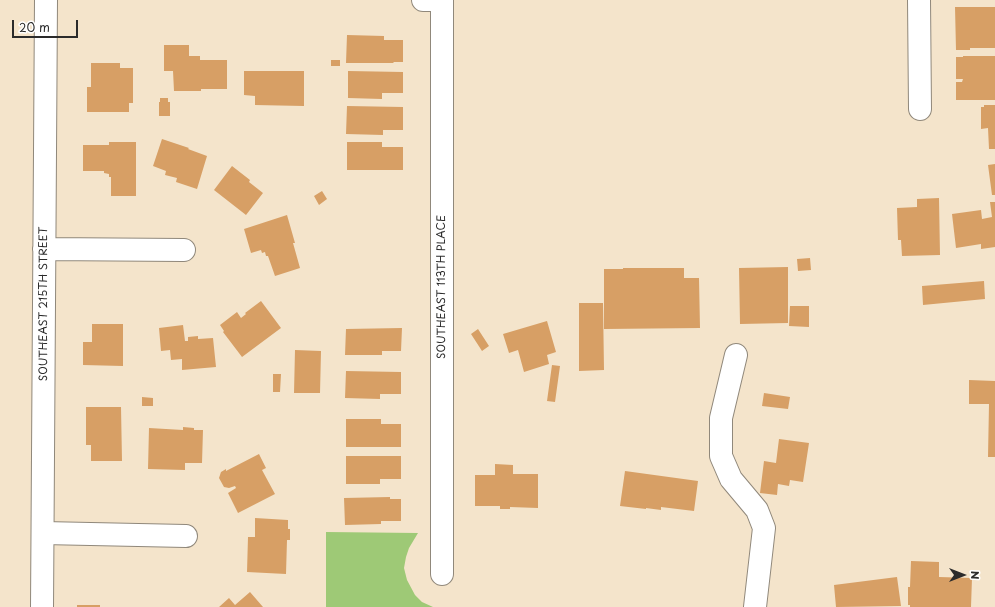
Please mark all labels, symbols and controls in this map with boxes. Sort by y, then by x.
scale bar [14,12,80,38]
text: 20 m [19,18,50,36]
street label: SOUTHEAST 113TH PLACE [435,215,449,359]
street label: SOUTHEAST 215TH STREET [37,227,51,381]
north arrow [943,555,983,595]
text: N [967,571,984,579]

